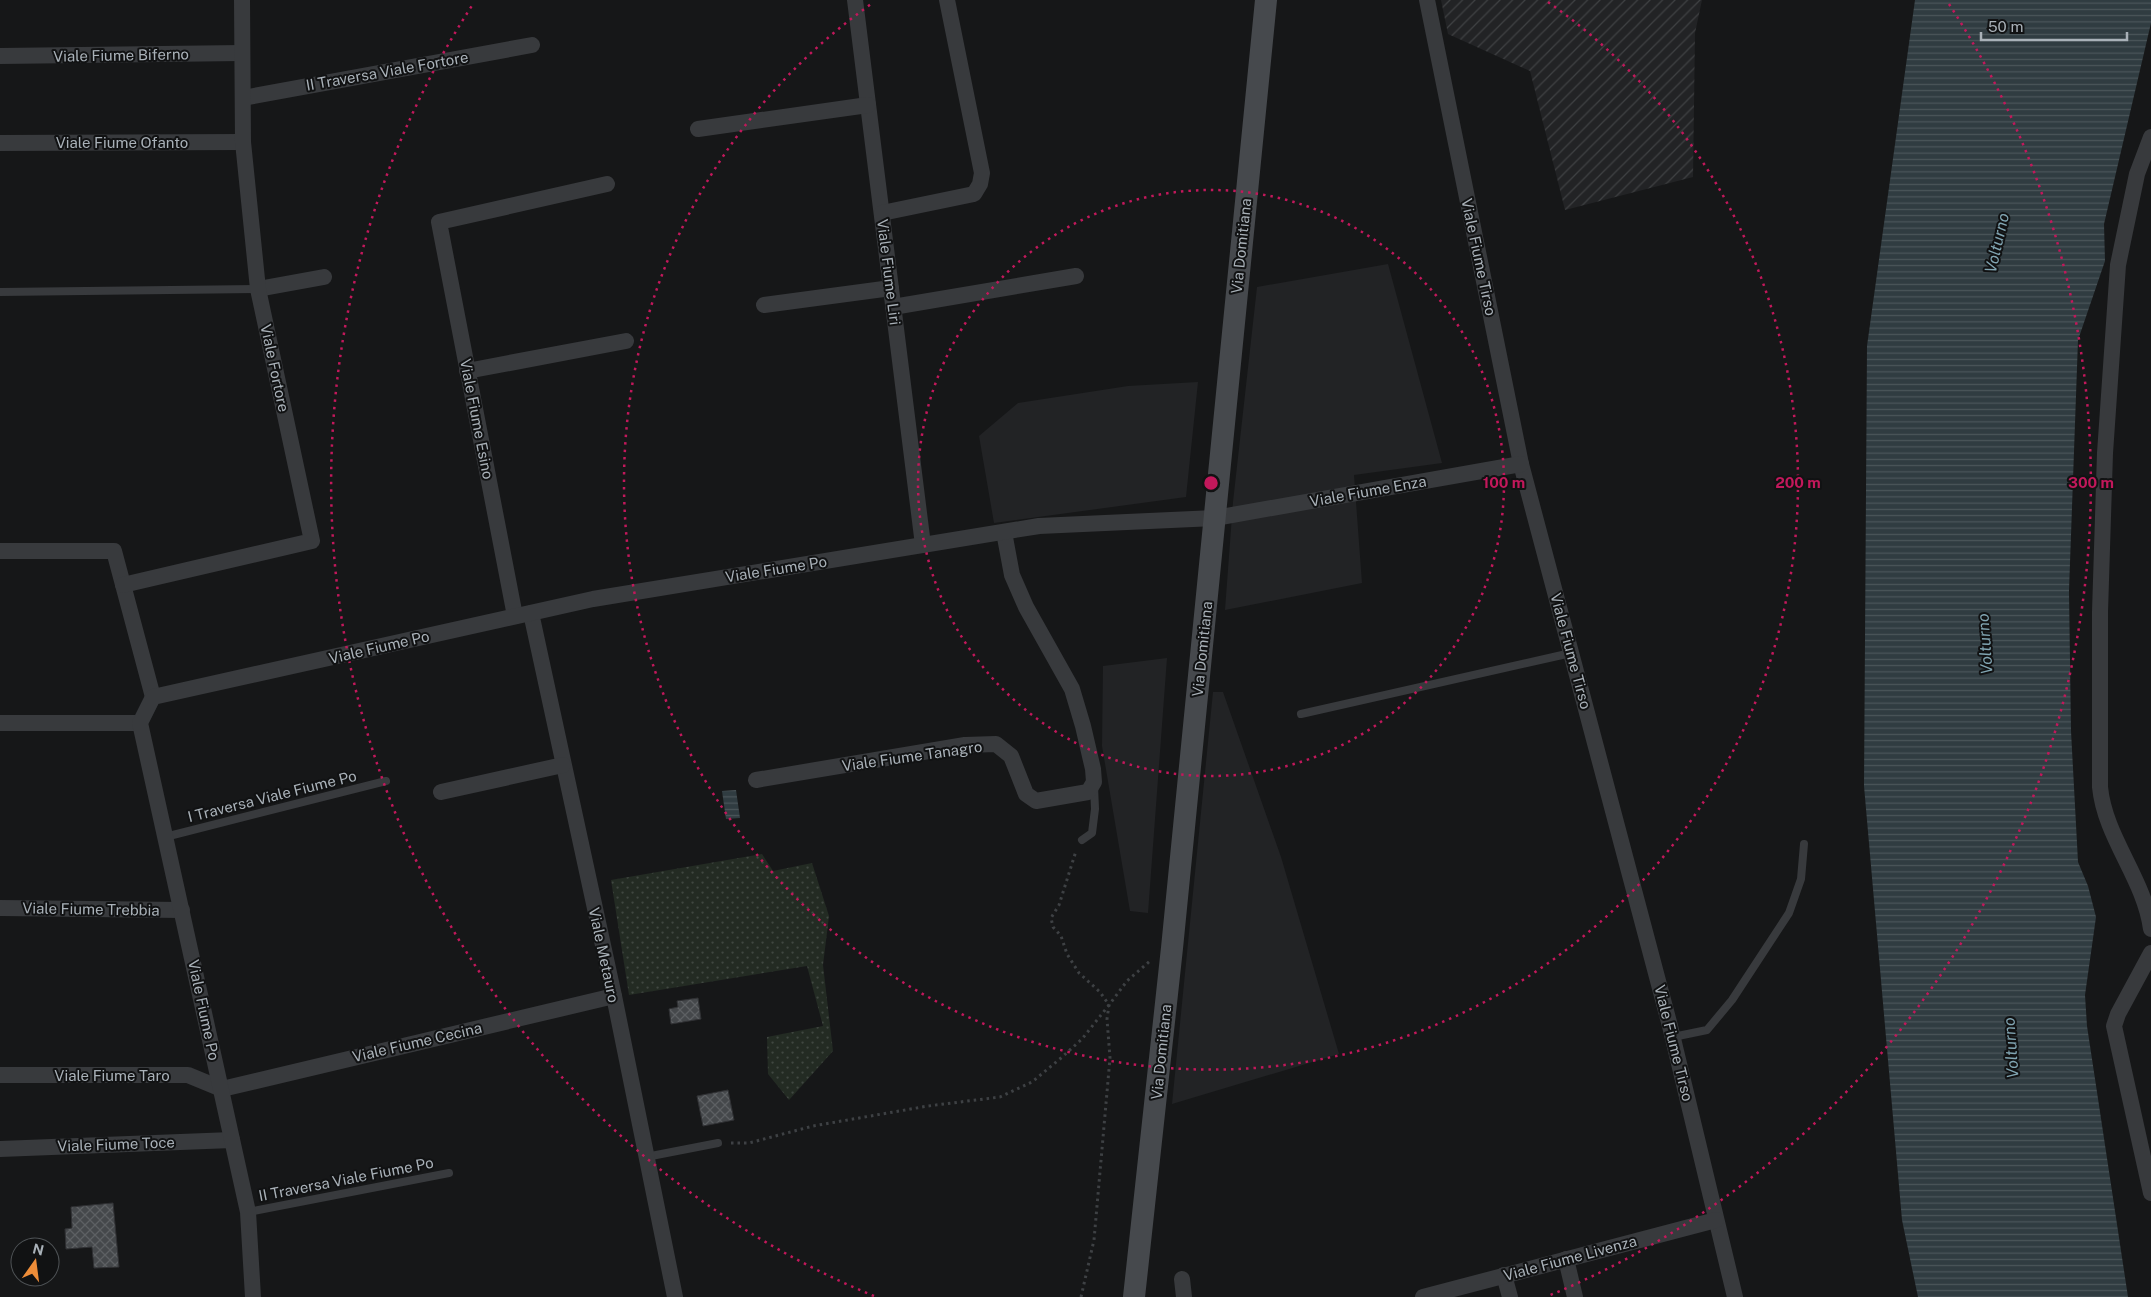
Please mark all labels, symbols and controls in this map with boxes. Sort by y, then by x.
scale bar [1981,10,2127,42]
text: 50 m [1988,18,2023,35]
street label: Viale Fiume Biferno [53,45,189,65]
street label: II Traversa Viale Fortore [304,48,470,94]
street label: Viale Fiume Ofanto [56,134,188,151]
street label: Via Domitiana [1228,197,1254,295]
street label: Viale Fiume Tirso [1458,197,1500,317]
water label: Volturno [1981,211,2013,275]
street label: Viale Fiume Liri [874,218,904,326]
street label: Viale Fortore [257,322,293,414]
street label: Viale Fiume Esino [457,357,497,481]
street label: Viale Fiume Enza [1308,472,1428,510]
centre of rings [1202,474,1220,492]
text: 100 m [1483,474,1525,491]
text: 200 m [1775,474,1821,491]
text: 300 m [2068,474,2114,491]
street label: Viale Fiume Po [724,553,828,585]
street label: Viale Fiume Tirso [1547,591,1595,711]
street label: Via Domitiana [1189,600,1215,698]
water label: Volturno [1973,613,1997,675]
street label: Viale Fiume Po [327,627,431,667]
street label: Viale Fiume Tanagro [841,738,983,774]
street label: I Traversa Viale Fiume Po [186,767,358,825]
street label: Viale Fiume Trebbia [22,899,160,919]
street label: Viale Metauro [586,906,622,1004]
street label: Viale Fiume Po [185,958,223,1062]
street label: Viale Fiume Tirso [1651,983,1697,1103]
street label: Via Domitiana [1148,1003,1174,1101]
water label: Volturno [1999,1017,2023,1079]
street label: Viale Fiume Cecina [351,1019,483,1065]
street label: Viale Fiume Taro [54,1067,170,1084]
street label: Viale Fiume Toce [57,1133,175,1155]
street label: II Traversa Viale Fiume Po [257,1154,435,1204]
street label: Viale Fiume Livenza [1502,1232,1638,1284]
north arrow [10,1237,60,1287]
text: N [31,1240,45,1258]

